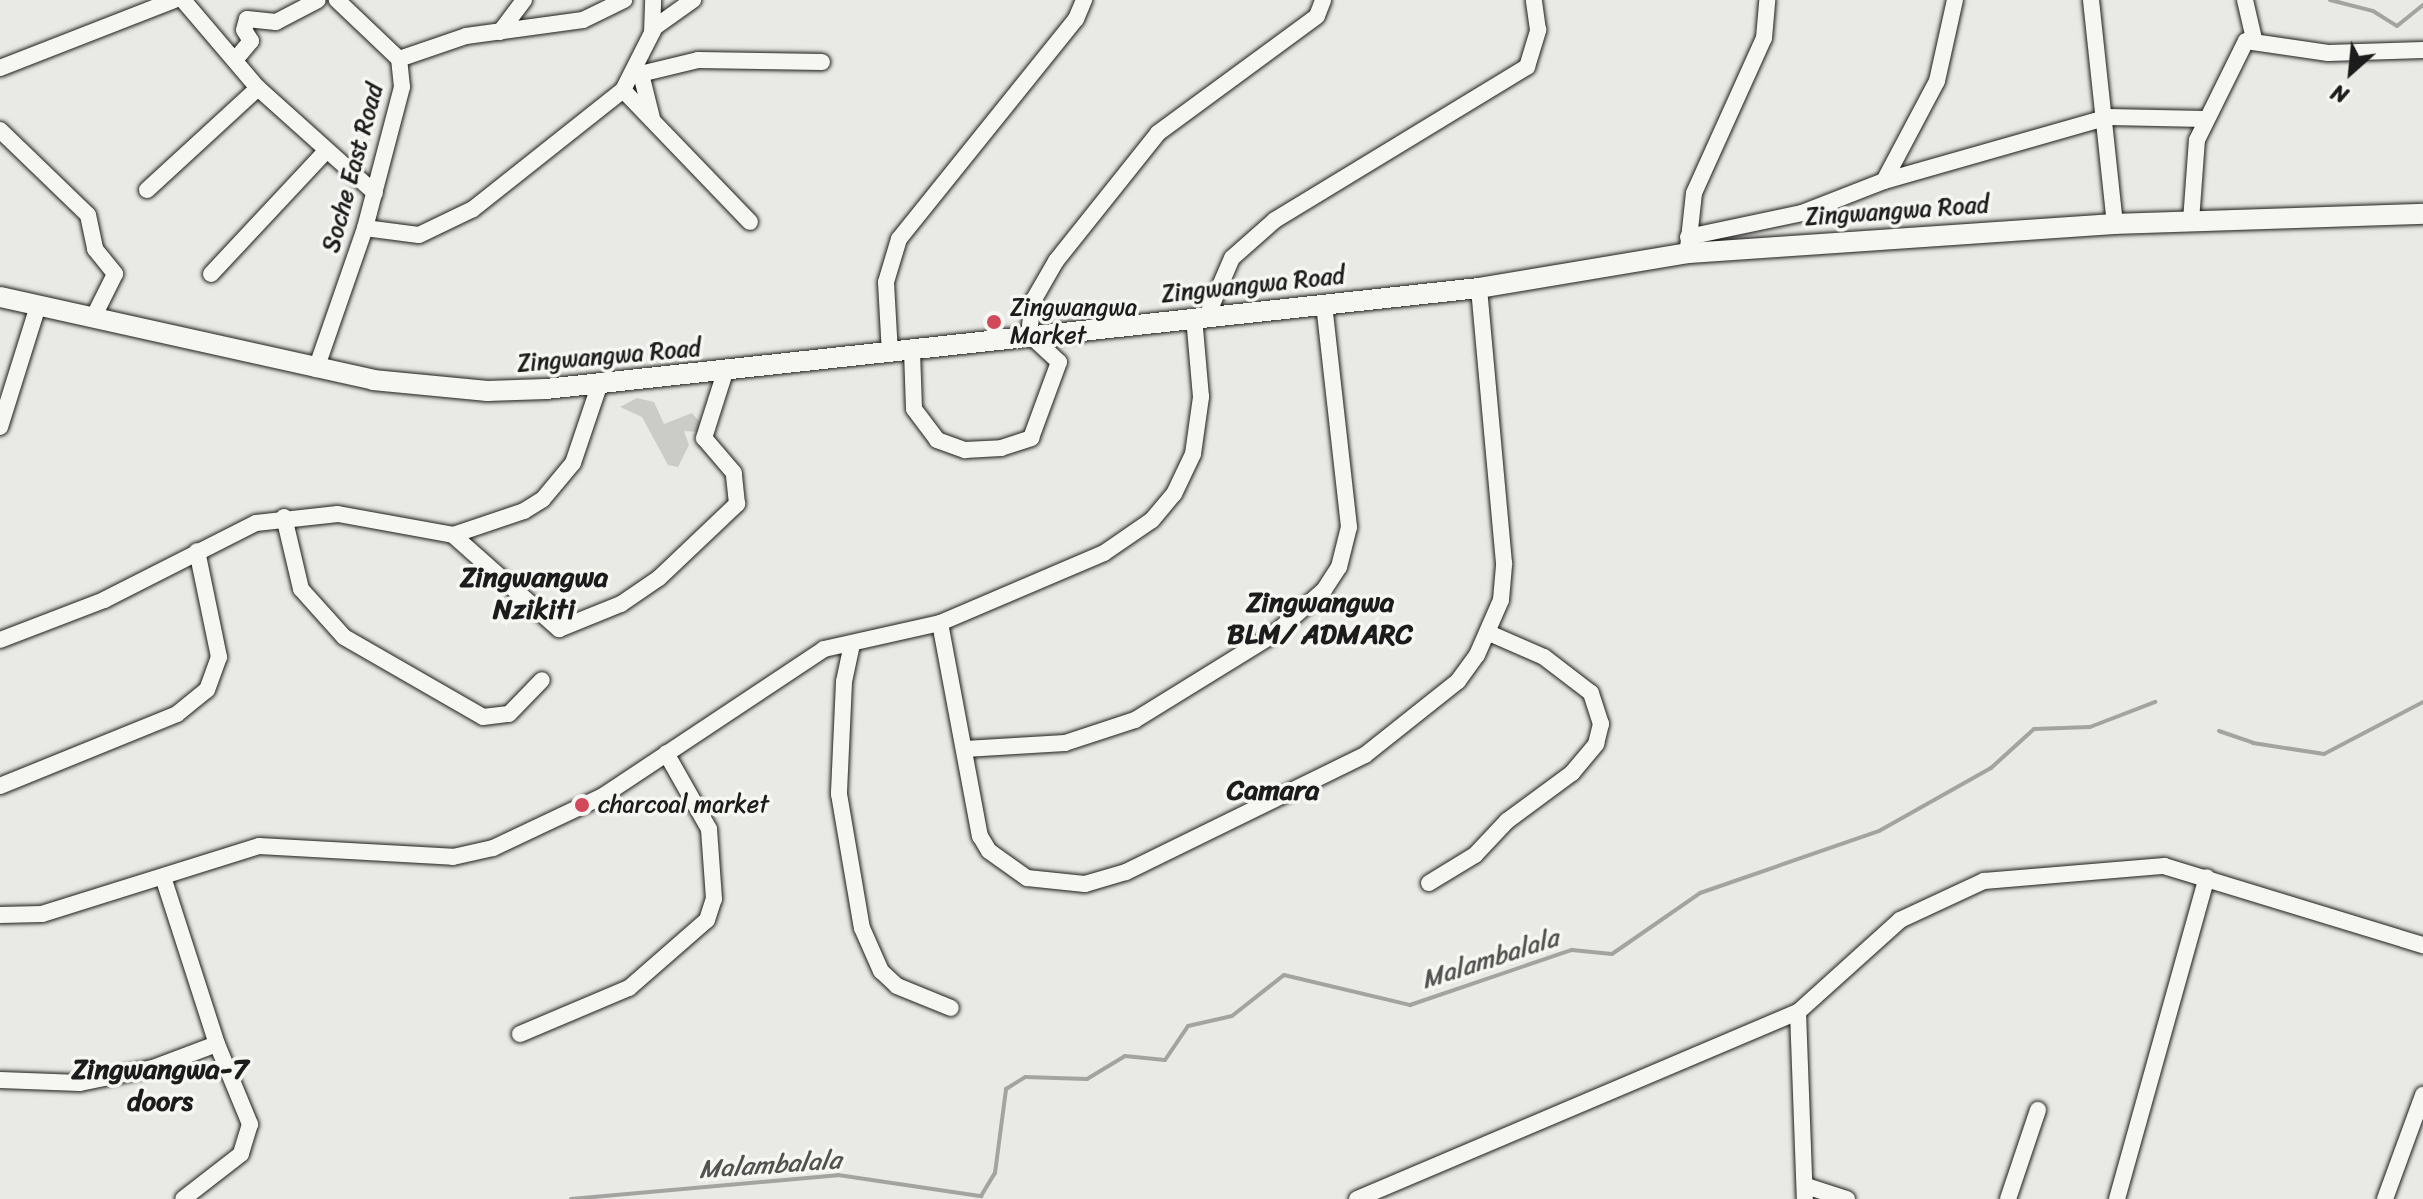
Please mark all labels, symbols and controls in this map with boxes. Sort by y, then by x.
north arrow [2311,32,2391,112]
text: N [2324,73,2356,115]
street label: Soche East Road [316,80,390,256]
street label: Zingwangwa Road [1804,190,1990,232]
street label: Zingwangwa Road [1160,261,1346,309]
place label: Zingwangwa Market [1010,294,1137,350]
marker: Zingwangwa Market [985,313,1003,331]
street label: Zingwangwa Road [516,334,702,378]
district label: Zingwangwa Nzikiti [460,560,608,626]
district label: Zingwangwa BLM/ ADMARC [1227,585,1413,651]
district label: Camara [1227,773,1319,807]
place label: charcoal market [598,791,770,819]
marker: charcoal market [573,796,591,814]
water label: Malambalala [1417,922,1563,996]
district label: Zingwangwa-7 doors [71,1052,249,1118]
water label: Malambalala [698,1144,842,1186]

